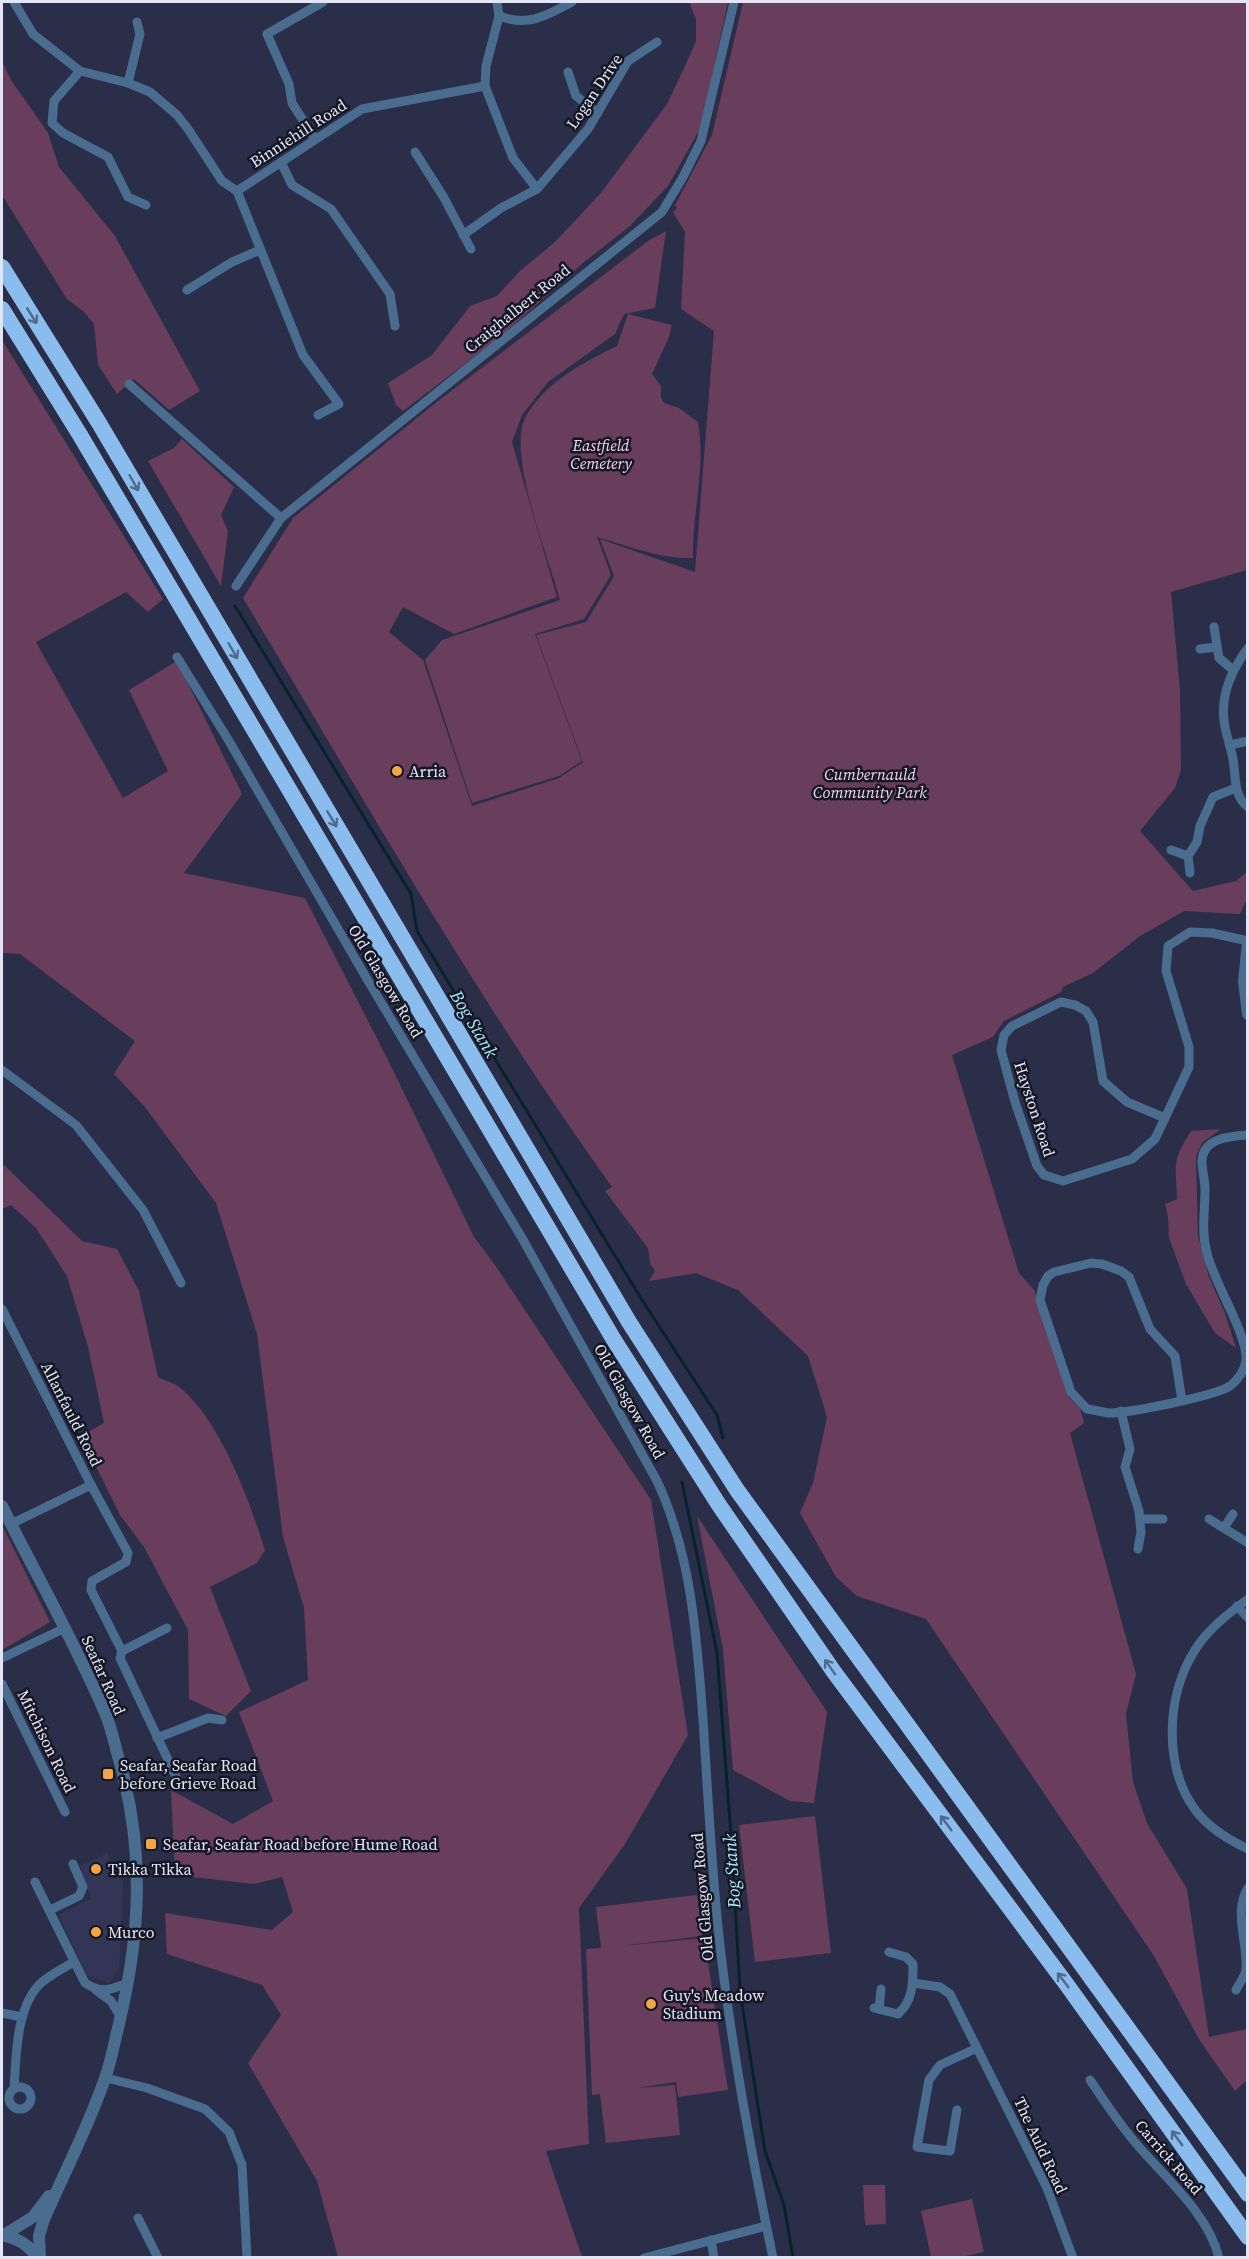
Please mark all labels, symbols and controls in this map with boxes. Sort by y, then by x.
street label: Logan Drive [561,49,627,133]
street label: Binniehill Road [246,94,350,172]
street label: Craighalbert Road [460,259,574,357]
one-way arrow [27,307,39,324]
park label: Eastfield Cemetery [570,434,632,474]
one-way arrow [128,474,140,491]
one-way arrow [227,642,239,659]
place label: Arria [409,760,447,782]
park label: Cumbernauld Community Park [813,763,927,803]
marker: Arria [390,764,404,778]
one-way arrow [326,810,338,827]
street label: Old Glasgow Road [343,920,429,1042]
water label: Bog Stank [444,984,505,1063]
street label: Hayston Road [1009,1059,1061,1159]
street label: Old Glasgow Road [589,1339,671,1463]
street label: Allanfauld Road [36,1358,108,1470]
street label: Seafar Road [77,1632,131,1718]
one-way arrow [824,1659,836,1675]
street label: Mitchison Road [13,1686,81,1796]
place label: Seafar, Seafar Road before Grieve Road [120,1754,257,1794]
marker: Seafar, Seafar Road before Grieve Road [101,1767,115,1781]
one-way arrow [940,1816,952,1832]
street label: Old Glasgow Road [685,1832,719,1962]
water label: Bog Stank [716,1832,747,1910]
place label: Seafar, Seafar Road before Hume Road [163,1833,438,1855]
marker: Seafar, Seafar Road before Hume Road [144,1837,158,1851]
place label: Tikka Tikka [108,1858,192,1880]
marker: Tikka Tikka [89,1862,103,1876]
place label: Murco [108,1921,155,1943]
marker: Murco [89,1925,103,1939]
one-way arrow [1056,1972,1069,1988]
place label: Guy's Meadow Stadium [663,1984,765,2024]
marker: Guy's Meadow Stadium [644,1997,658,2011]
street label: The Auld Road [1009,2093,1073,2197]
street label: Carrick Road [1130,2115,1208,2199]
one-way arrow [1170,2130,1183,2146]

